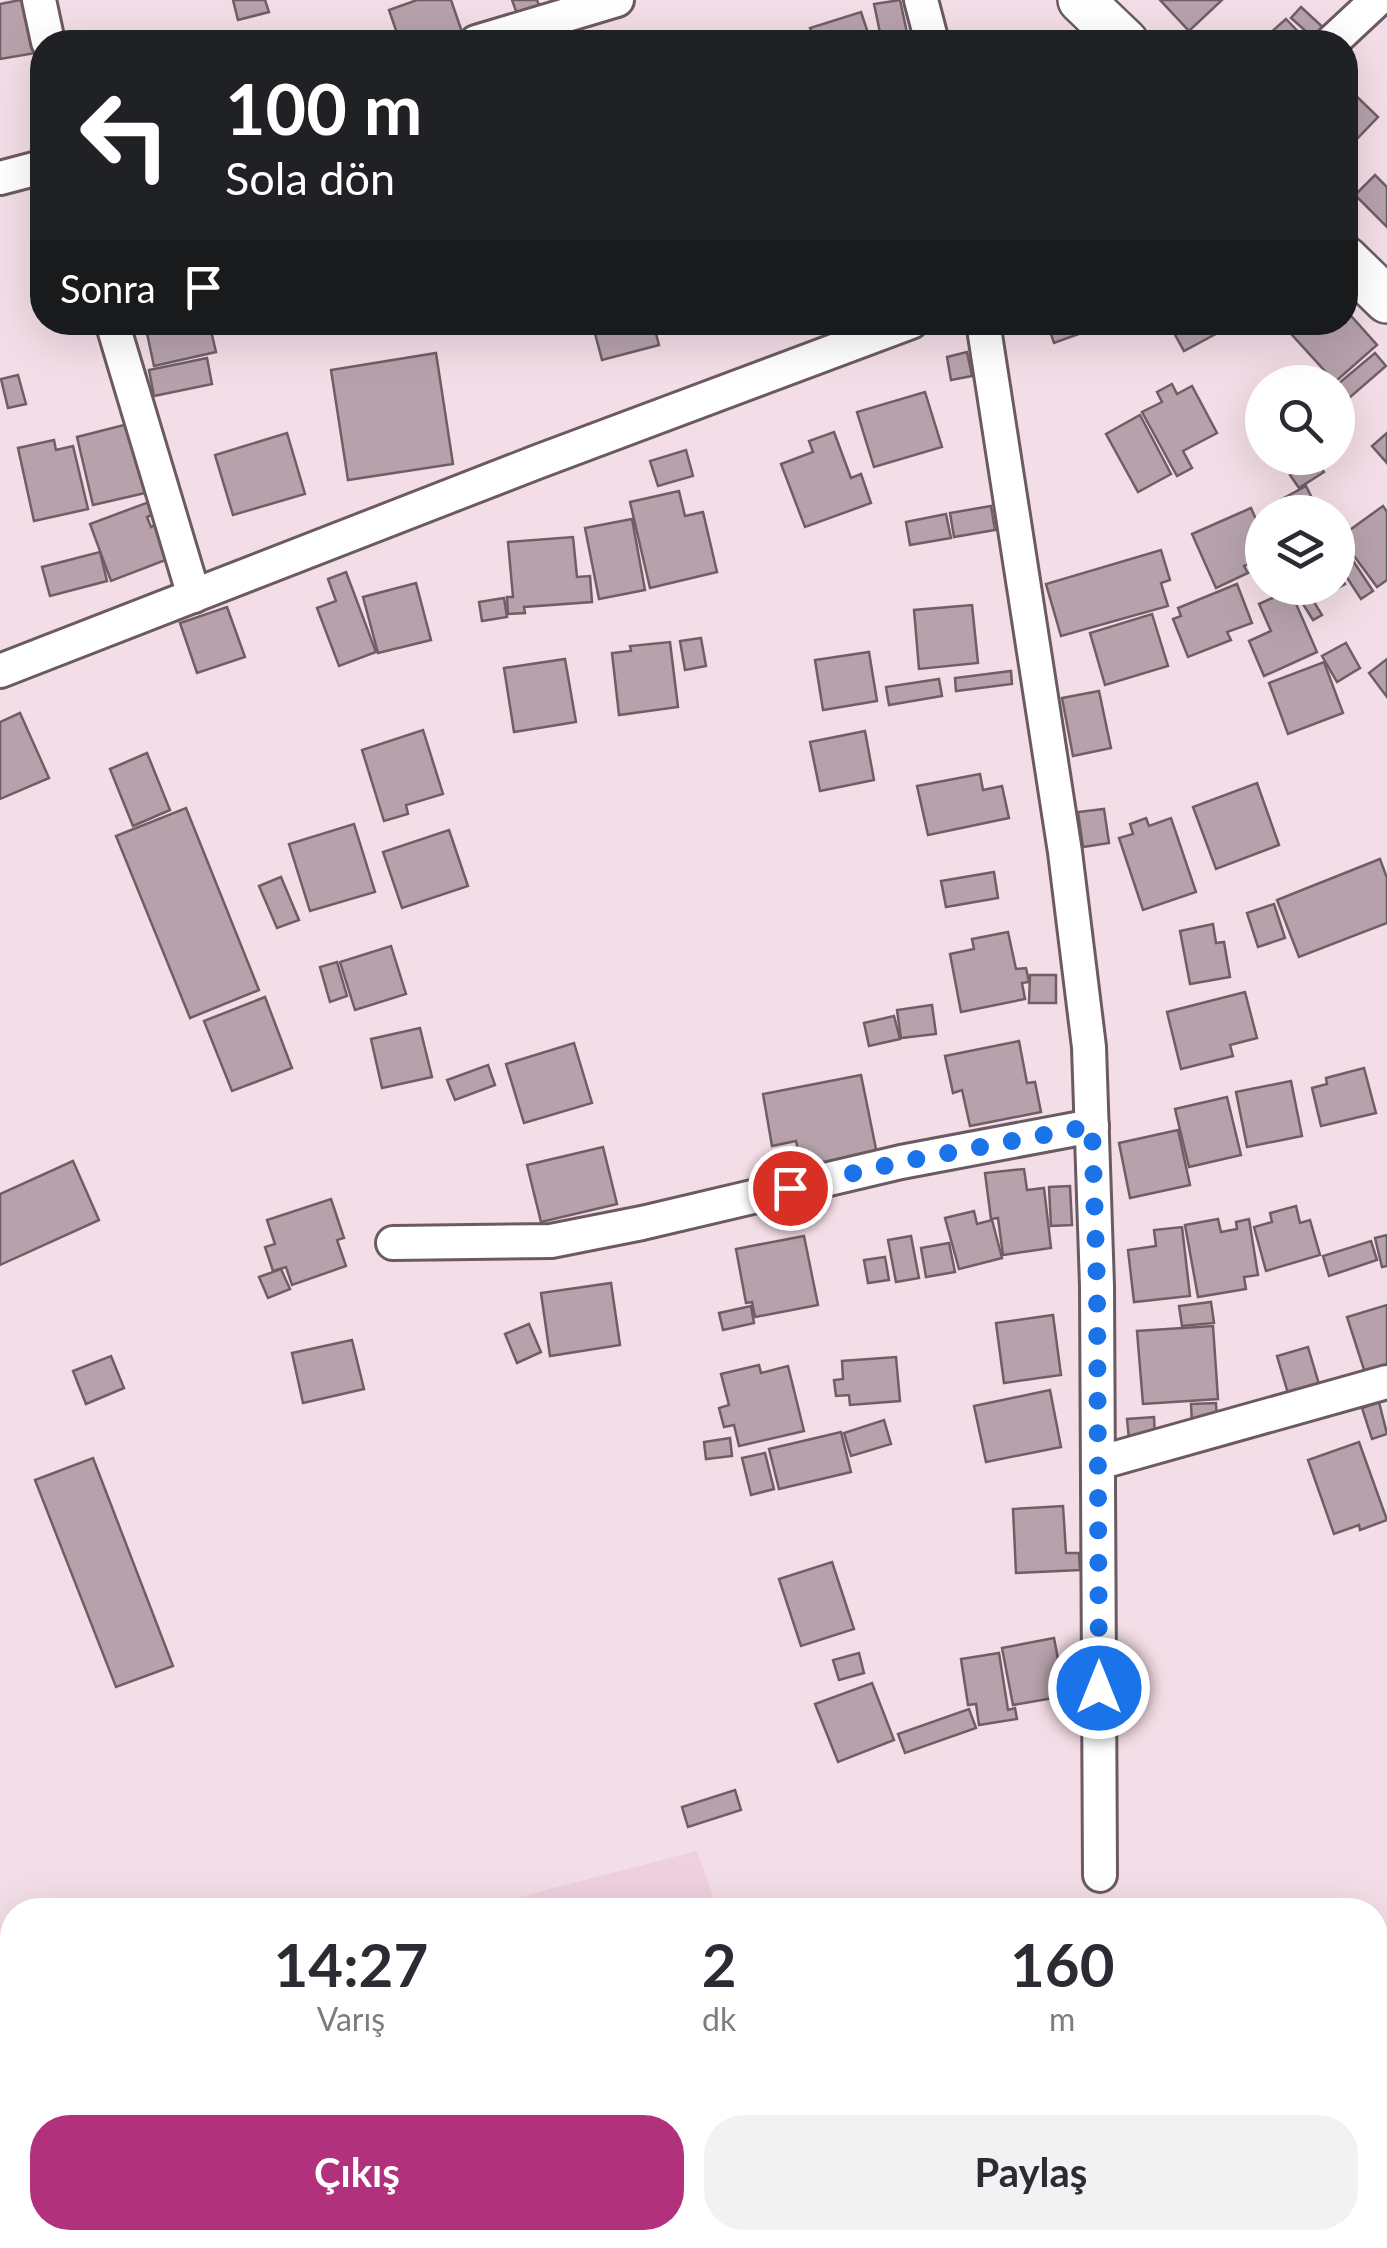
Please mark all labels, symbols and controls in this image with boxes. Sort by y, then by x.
text: 100 m [225,66,422,150]
icon: left [60,70,190,200]
text: Sola dön [225,151,395,205]
icon: arrive [176,260,231,315]
text: Sonra [60,265,156,311]
map controls [1245,365,1355,605]
button: search [1245,365,1355,475]
button: layers [1245,495,1355,605]
pin [748,1146,833,1231]
icon: arrive [763,1161,818,1216]
position arrow [1047,1636,1151,1740]
text: 14:27 [274,1928,428,2000]
text: 2 [702,1928,737,2000]
text: 160 [1010,1928,1114,2000]
text: Varış [317,1999,385,2038]
text: dk [702,1999,736,2038]
text: m [1049,1999,1075,2038]
button: Çıkış [30,2115,684,2230]
button: Paylaş [704,2115,1358,2230]

